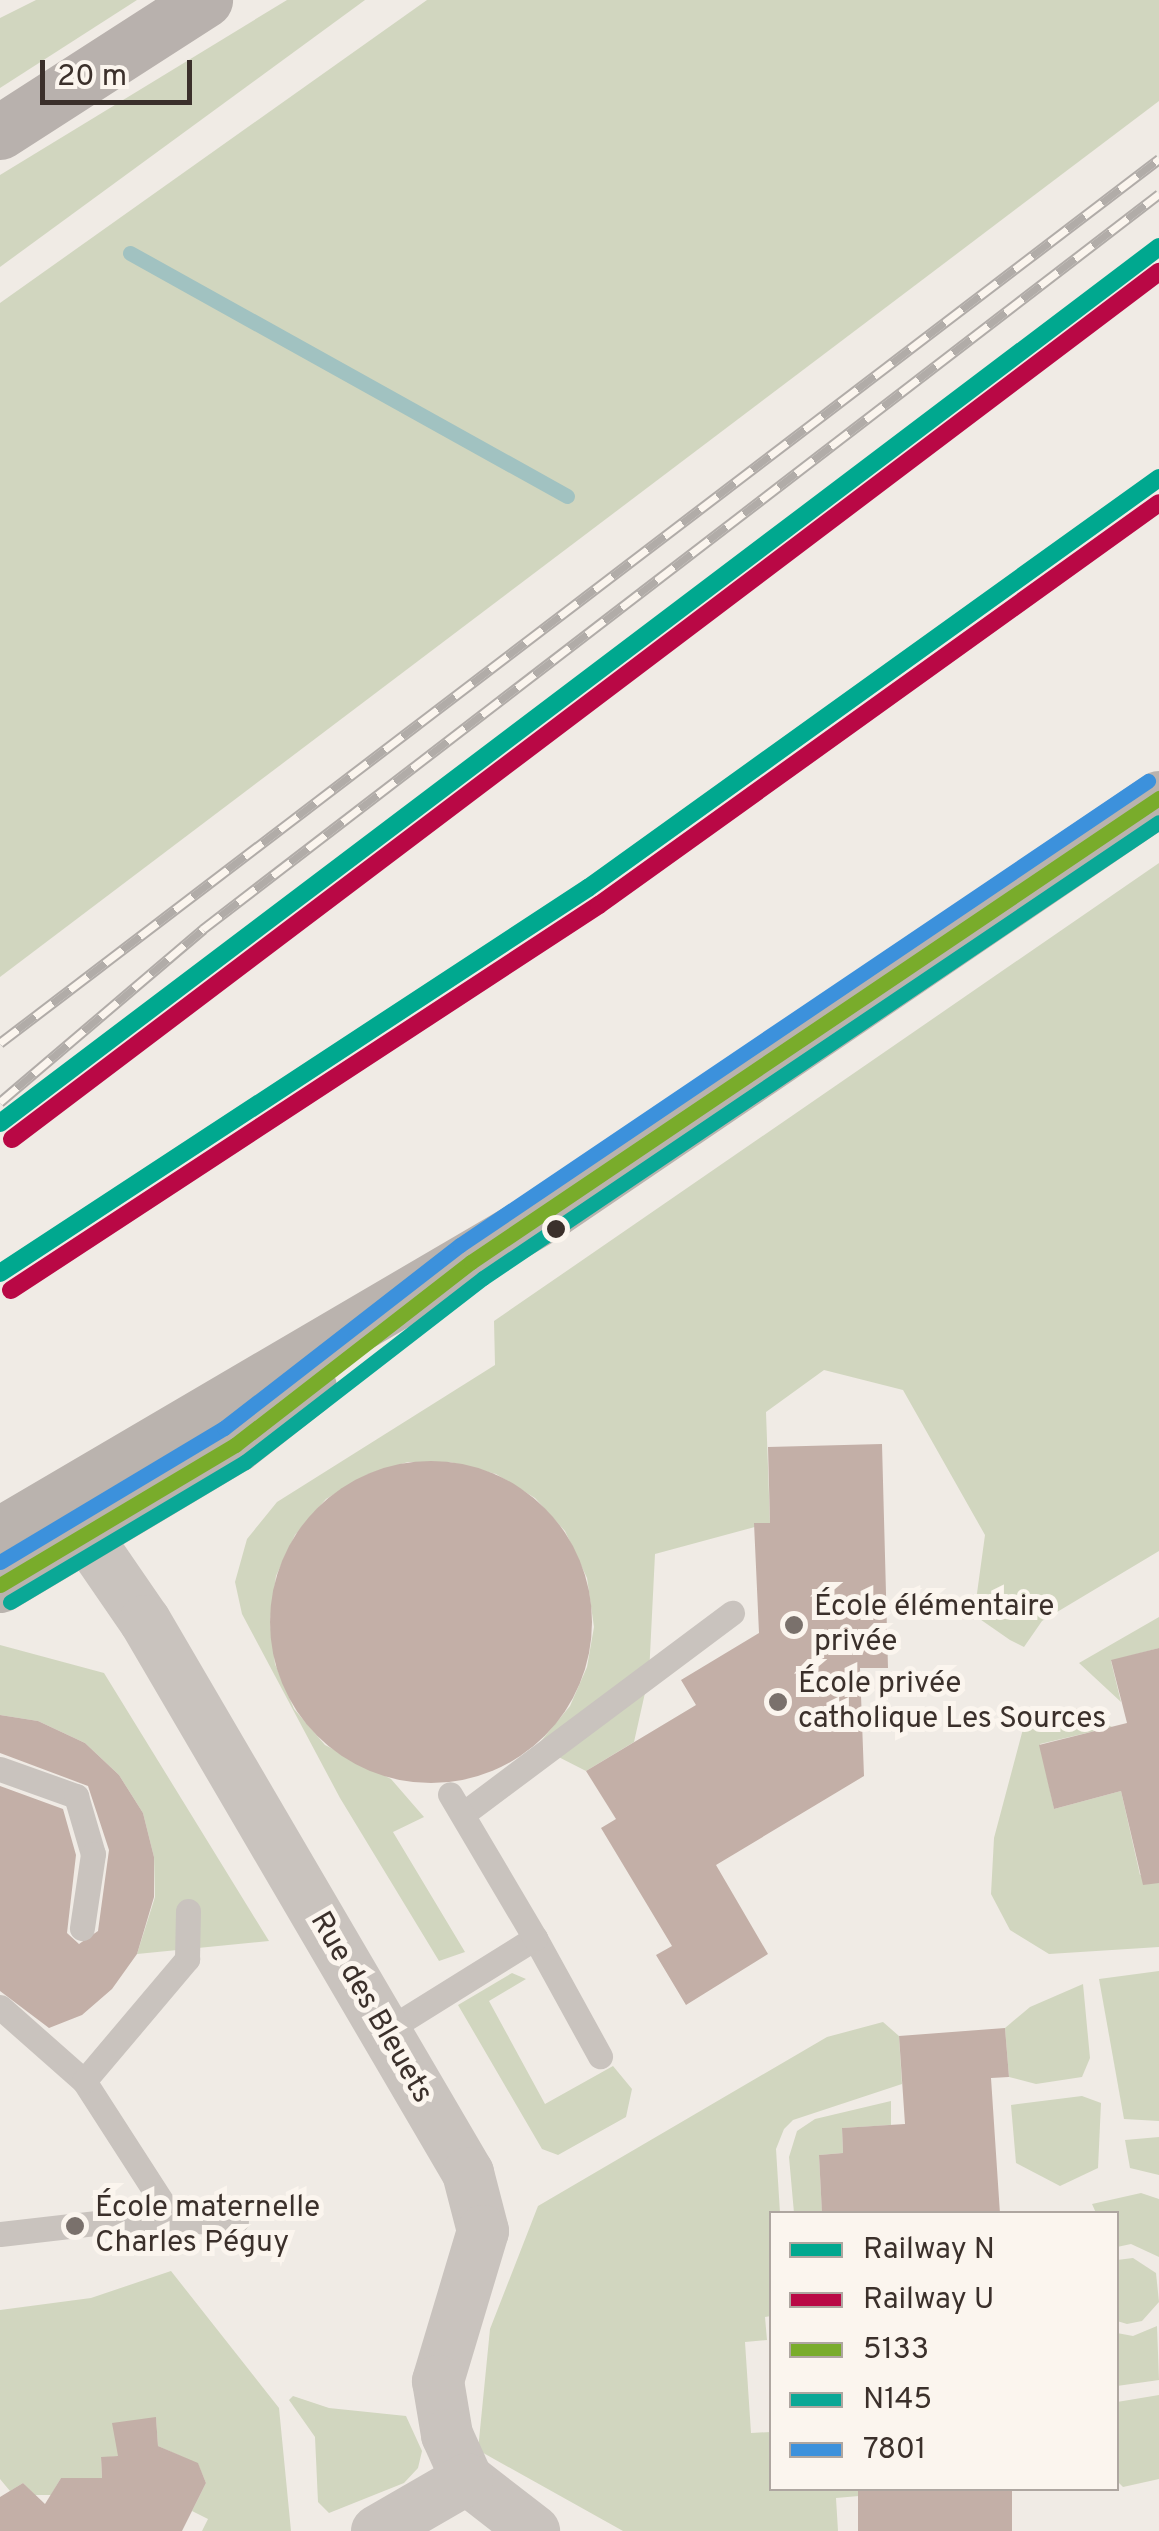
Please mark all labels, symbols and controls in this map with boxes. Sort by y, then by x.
scale bar [45,40,198,102]
text: 20 m [57,59,127,96]
unlabelled marker [546,1219,566,1239]
place label: École élémentaire privée [814,1590,1054,1660]
marker: École élémentaire privée [783,1614,805,1636]
place label: École privée catholique Les Sources [798,1667,1106,1738]
marker: École privée catholique Les Sources [767,1691,789,1713]
street label: Rue des Bleuets [301,1906,439,2110]
place label: École maternelle Charles Péguy [95,2191,320,2262]
legend [769,2211,1119,2491]
marker: École maternelle Charles Péguy [64,2215,86,2237]
text: Railway N [863,2232,995,2269]
text: Railway U [863,2282,994,2319]
text: 5133 [863,2332,929,2369]
text: N145 [863,2382,932,2419]
text: 7801 [863,2432,926,2469]

